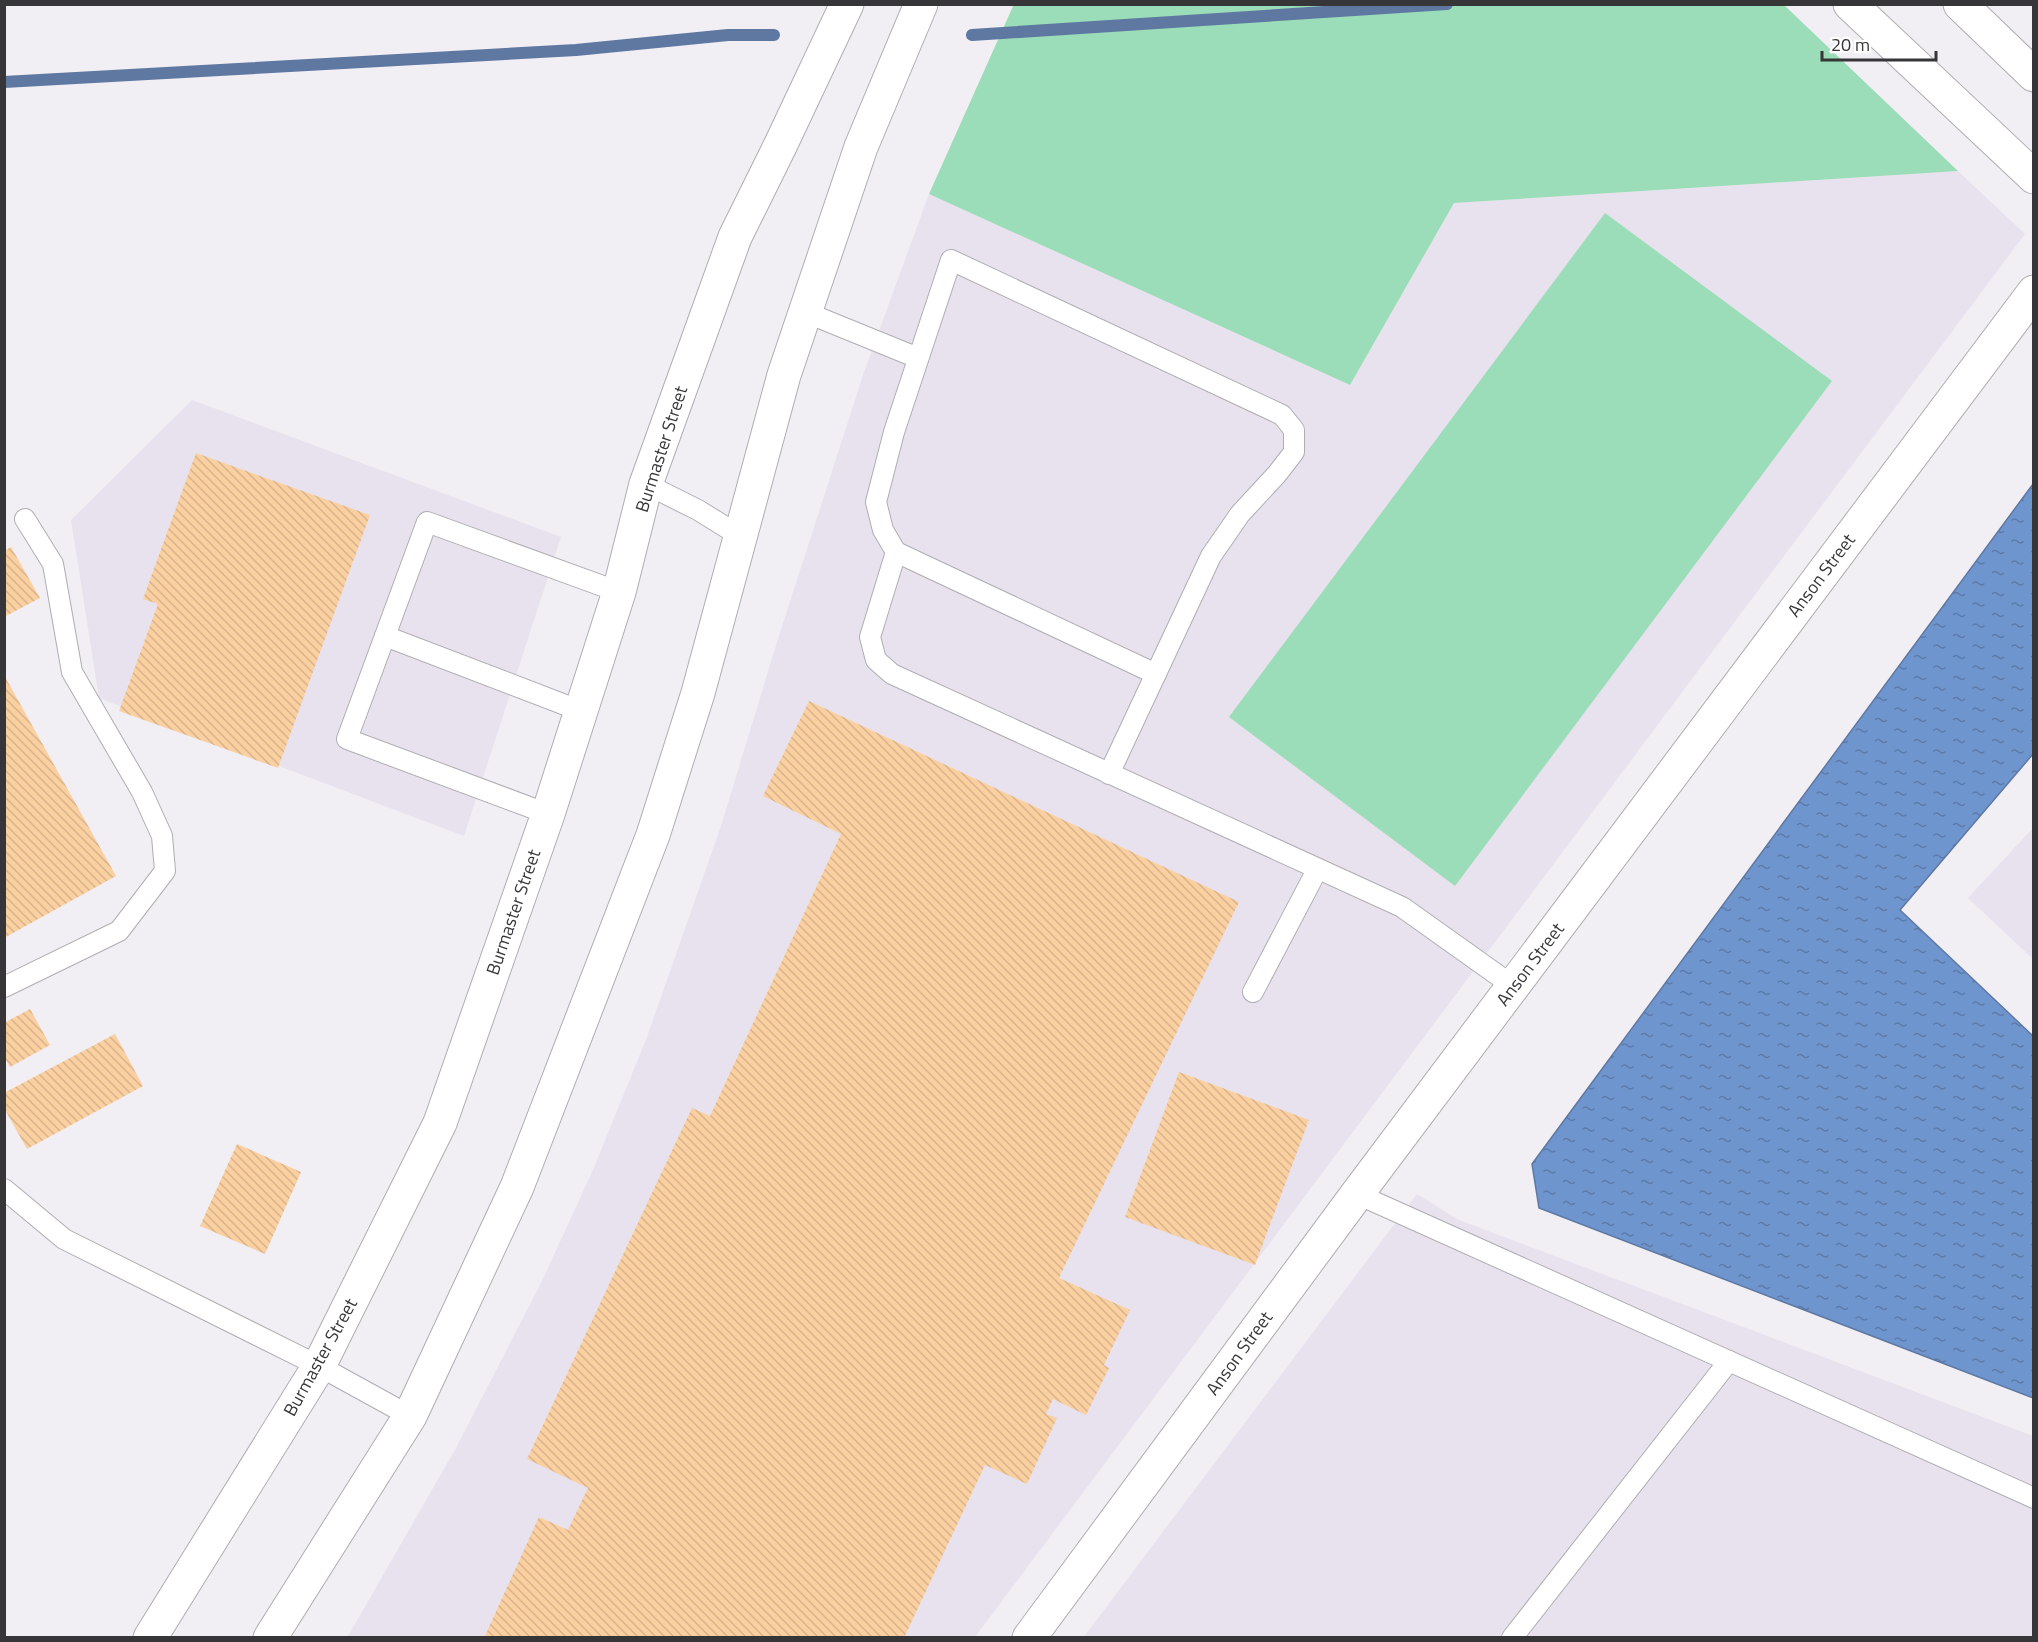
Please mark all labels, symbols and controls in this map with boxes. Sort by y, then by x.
scale bar [1822,24,1936,62]
text: 20 m [1831,31,1870,58]
street label: Burmaster Street [628,382,694,516]
street label: Anson Street [1781,527,1862,622]
street label: Burmaster Street [479,845,547,978]
street label: Anson Street [1490,916,1571,1011]
street label: Burmaster Street [276,1292,364,1421]
street label: Anson Street [1199,1305,1279,1401]

